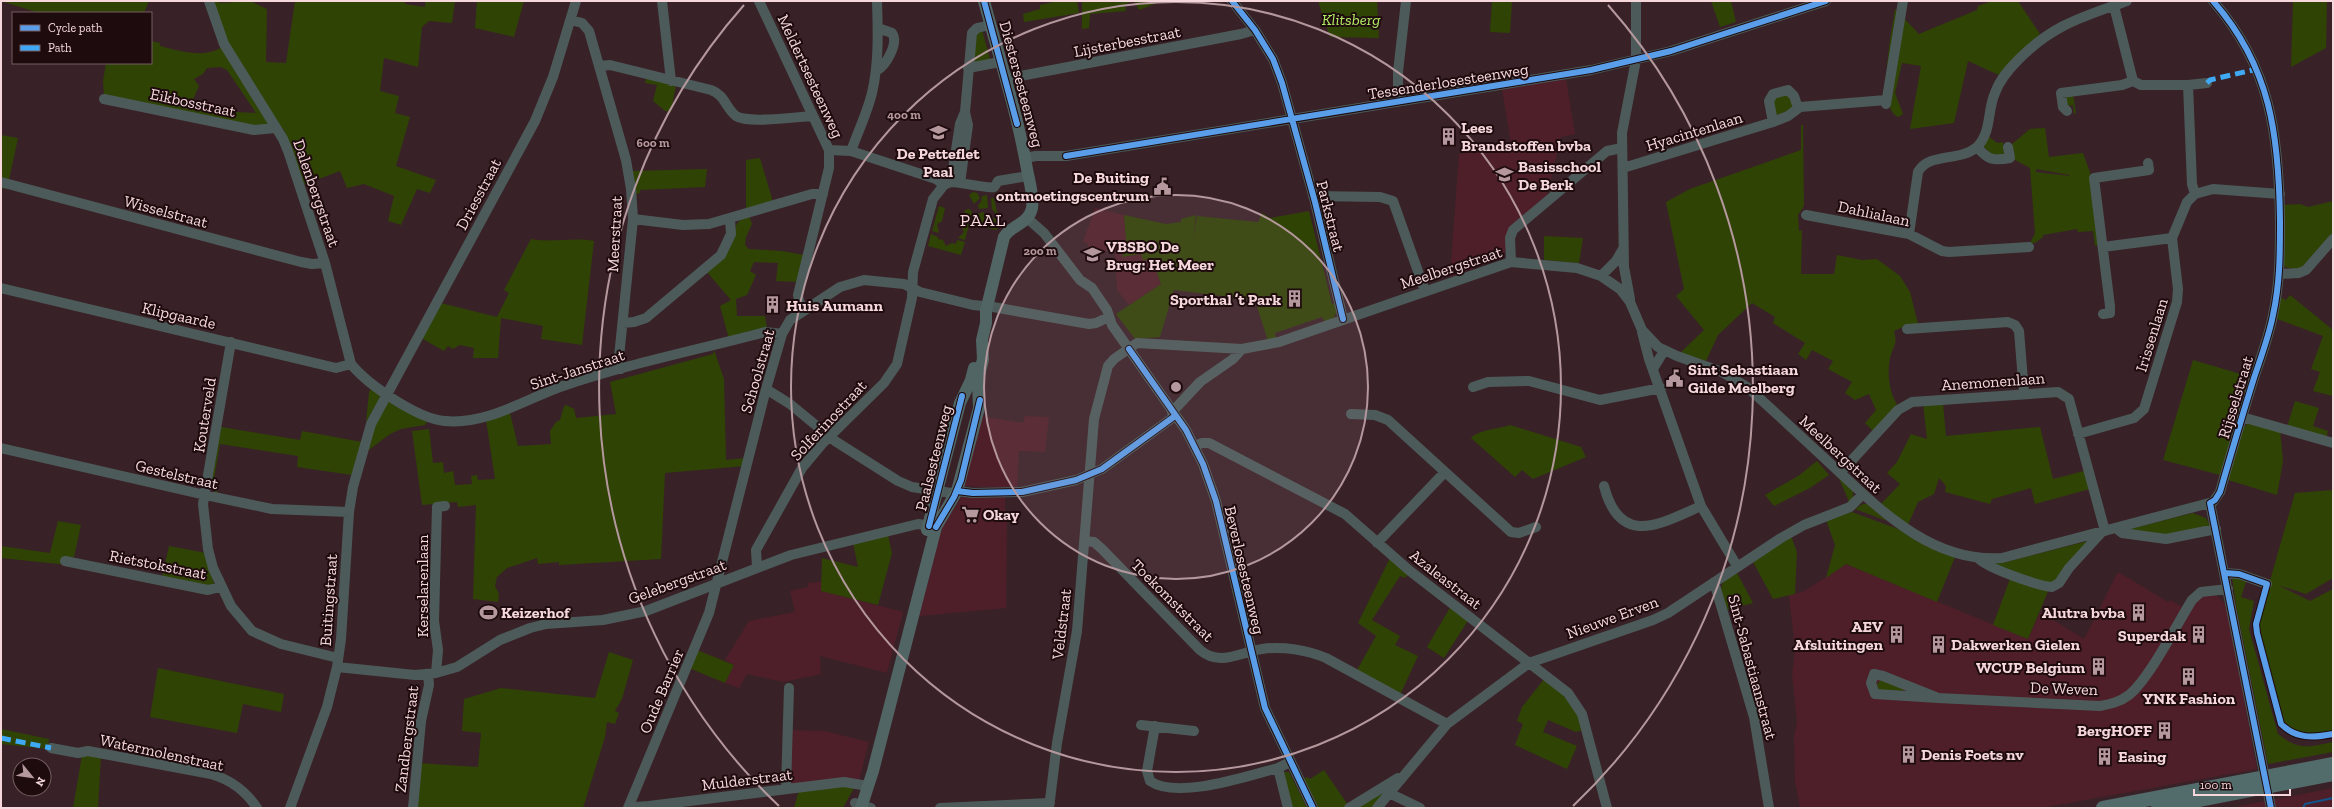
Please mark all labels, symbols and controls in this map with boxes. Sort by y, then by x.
park label: Klitsberg [1322,10,1381,29]
street label: Meldertsesteenweg [774,11,848,141]
legend [12,12,152,64]
street label: Diestersesteenweg [995,19,1048,150]
text: Cycle path [48,21,103,35]
street label: Lijsterbesstraat [1072,22,1182,61]
text: Path [48,41,72,55]
street label: Tessenderlosesteenweg [1366,59,1530,104]
street label: Eikbosstraat [148,84,237,121]
text: 400 m [887,108,921,122]
street label: Hyacintenlaan [1644,108,1746,155]
place label: Lees Brandstoffen bvba [1461,118,1591,155]
school or university icon: De Petteflet Paal [928,122,948,142]
building icon: Lees Brandstoffen bvba [1438,126,1458,146]
text: 600 m [636,136,670,150]
street label: Dalenbergstraat [289,137,344,249]
place label: De Petteflet Paal [896,144,980,181]
street label: Driesstraat [452,155,505,233]
place label: Basisschool De Berk [1518,157,1601,194]
school or university icon: Basisschool De Berk [1495,165,1515,185]
place label: De Buiting ontmoetingscentrum [996,168,1149,205]
public building icon: De Buiting ontmoetingscentrum [1152,176,1172,196]
street label: Parkstraat [1312,178,1349,254]
street label: Wisselstraat [122,191,210,232]
street label: Meerstraat [603,195,626,273]
street label: Dahlialaan [1836,197,1912,231]
district label: PAAL [960,209,1006,231]
place label: VBSBO De Brug: Het Meer [1106,237,1214,274]
street label: Meelbergstraat [1398,242,1504,293]
text: 200 m [1023,244,1057,258]
school or university icon: VBSBO De Brug: Het Meer [1083,245,1103,265]
building icon: Sporthal ’t Park [1284,289,1304,309]
place label: Sporthal ’t Park [1170,290,1281,309]
building icon: Huis Aumann [763,295,783,315]
street label: Irissenlaan [2131,295,2172,374]
place label: Huis Aumann [786,296,884,315]
street label: Klipgaarde [140,298,218,333]
street label: Schoolstraat [736,327,779,415]
street label: Sint-Janstraat [527,345,627,394]
street label: Rijsselstraat [2214,354,2257,441]
place label: Sint Sebastiaan Gilde Meelberg [1688,360,1799,397]
public building icon: Sint Sebastiaan Gilde Meelberg [1665,368,1685,388]
street label: Anemonenlaan [1941,368,2046,395]
street label: Kouterveld [189,376,220,454]
street label: Solferinostraat [786,376,871,465]
centre of rings [1169,380,1183,394]
street label: Paalsesteenweg [911,403,956,513]
street label: Meelbergstraat [1796,411,1886,497]
street label: Gestelstraat [134,456,220,493]
supermarket icon: Okay [960,504,980,524]
street label: Beverlosesteenweg [1221,504,1269,636]
place label: Okay [983,505,1020,524]
street label: Kerselarenlaan [413,534,432,638]
street label: Azaleastraat [1406,545,1486,613]
street label: Rietstokstraat [108,546,208,583]
street label: Buitingstraat [316,553,341,647]
street label: Gelebergstraat [626,555,729,608]
street label: Toekomststraat [1127,555,1218,646]
street label: Veldstraat [1048,588,1075,661]
street label: Nieuwe Erven [1564,592,1661,643]
street label: Sint-Sabastiaanstraat [1724,593,1781,742]
sports icon: Keizerhof [478,602,498,622]
building icon: Alutra bvba [2128,602,2148,622]
place label: Keizerhof [501,603,571,622]
place label: Alutra bvba [2042,603,2125,622]
place label: AEV Afsluitingen [1794,617,1883,654]
building icon: AEV Afsluitingen [1886,625,1906,645]
building icon: Superdak [2189,625,2209,645]
place label: Superdak [2118,626,2186,645]
building icon: Dakwerken Gielen [1928,634,1948,654]
place label: Dakwerken Gielen [1951,635,2080,654]
street label: Oude Barrier [635,646,688,736]
building icon: WCUP Belgium [2088,657,2108,677]
place label: WCUP Belgium [1976,658,2085,677]
building icon: YNK Fashion [2179,667,2199,687]
street label: De Weven [2030,678,2099,699]
street label: Zandbergstraat [391,684,422,794]
place label: YNK Fashion [2143,689,2236,708]
building icon: BergHOFF [2155,720,2175,740]
place label: BergHOFF [2077,721,2152,740]
street label: Watermolenstraat [98,730,226,775]
building icon: Denis Foets nv [1898,744,1918,764]
place label: Denis Foets nv [1921,745,2024,764]
building icon: Easing [2095,746,2115,766]
place label: Easing [2118,747,2166,766]
north arrow [12,757,52,797]
street label: Mulderstraat [701,765,793,794]
scale bar [2194,771,2290,797]
text: N [32,775,48,789]
text: 100 m [2200,778,2232,792]

